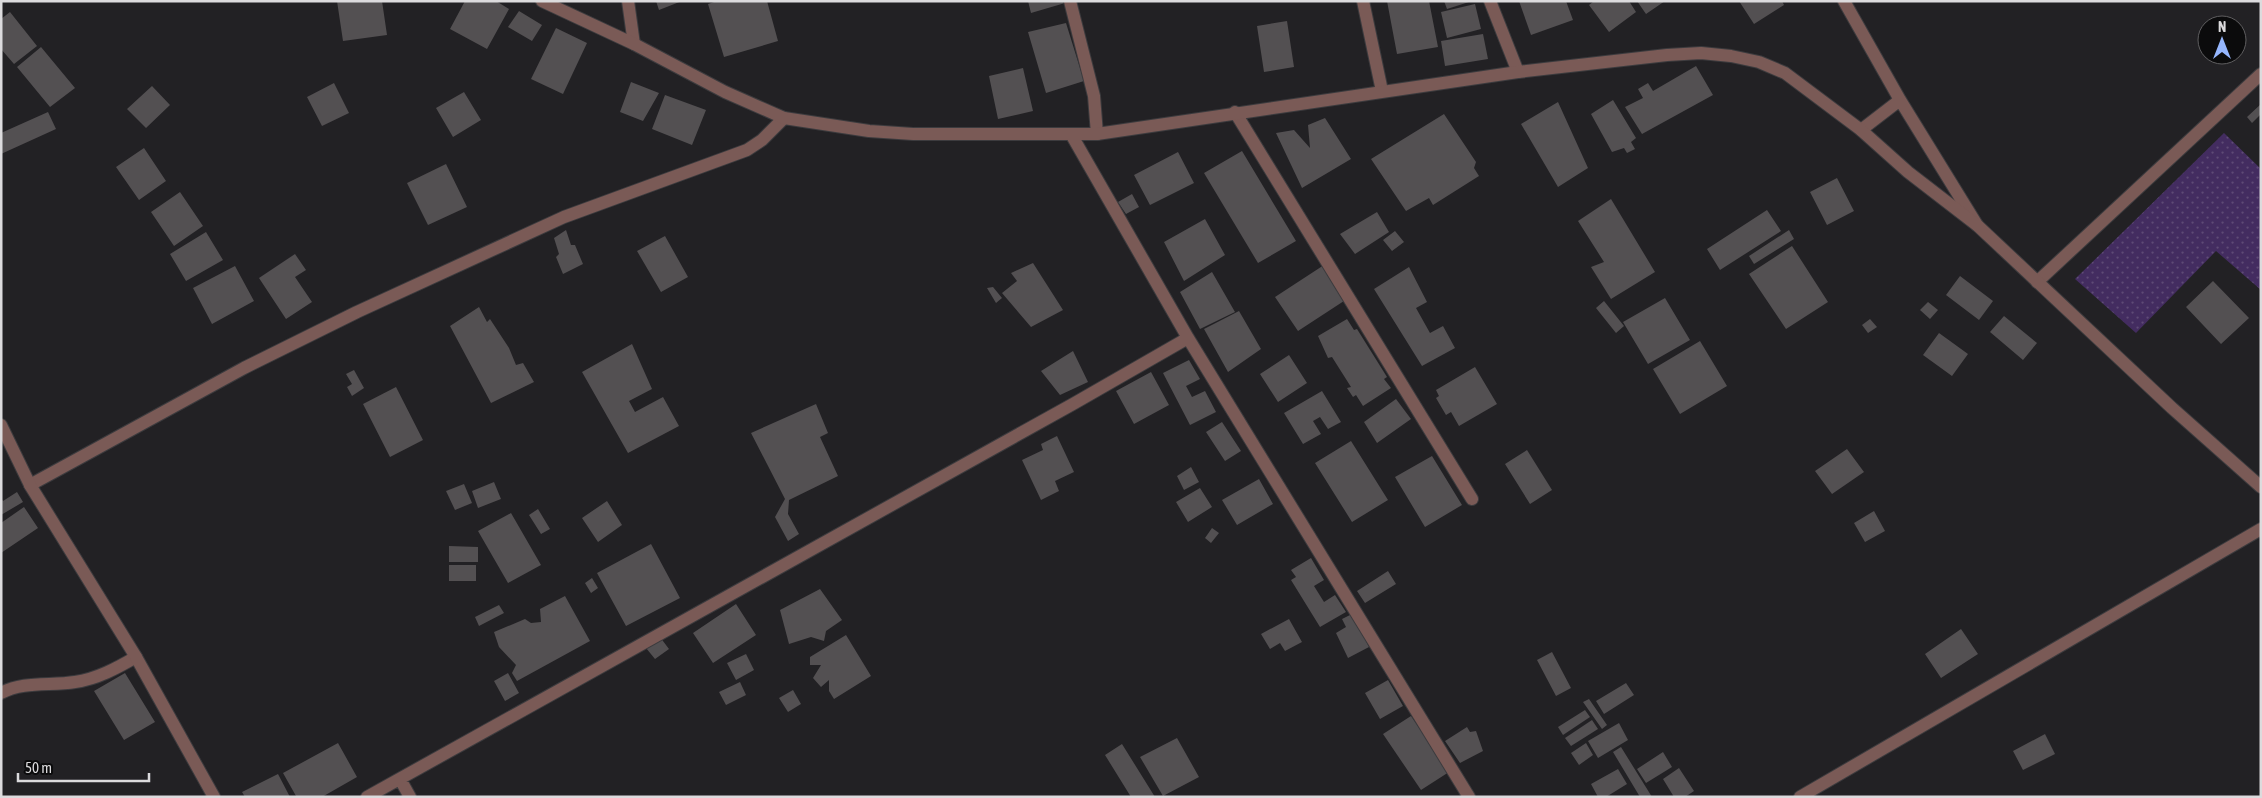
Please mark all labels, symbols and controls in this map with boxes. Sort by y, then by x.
north arrow [2197,15,2247,65]
text: N [2218,19,2226,35]
scale bar [18,750,149,782]
text: 50 m [25,759,52,776]

